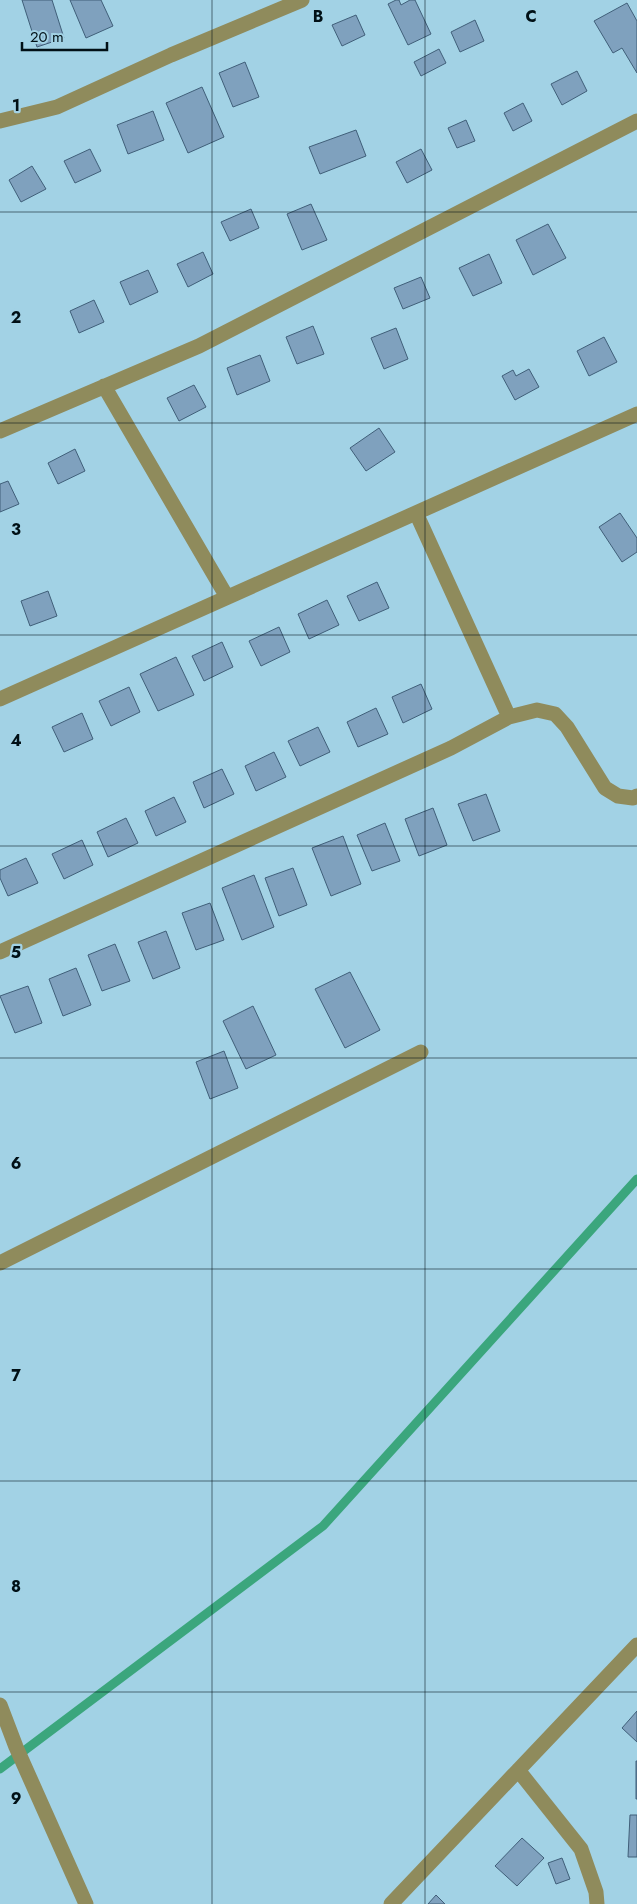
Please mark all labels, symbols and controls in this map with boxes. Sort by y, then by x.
text: B [313,5,323,28]
text: C [525,5,537,28]
scale bar [22,20,108,52]
text: 20 m [30,26,64,48]
text: 1 [12,94,20,117]
text: 2 [11,306,21,329]
text: 3 [11,518,21,541]
text: 4 [10,729,22,752]
text: 5 [11,941,21,964]
text: 6 [11,1152,21,1175]
text: 7 [11,1364,21,1387]
text: 8 [11,1575,21,1598]
text: 9 [11,1787,21,1810]

